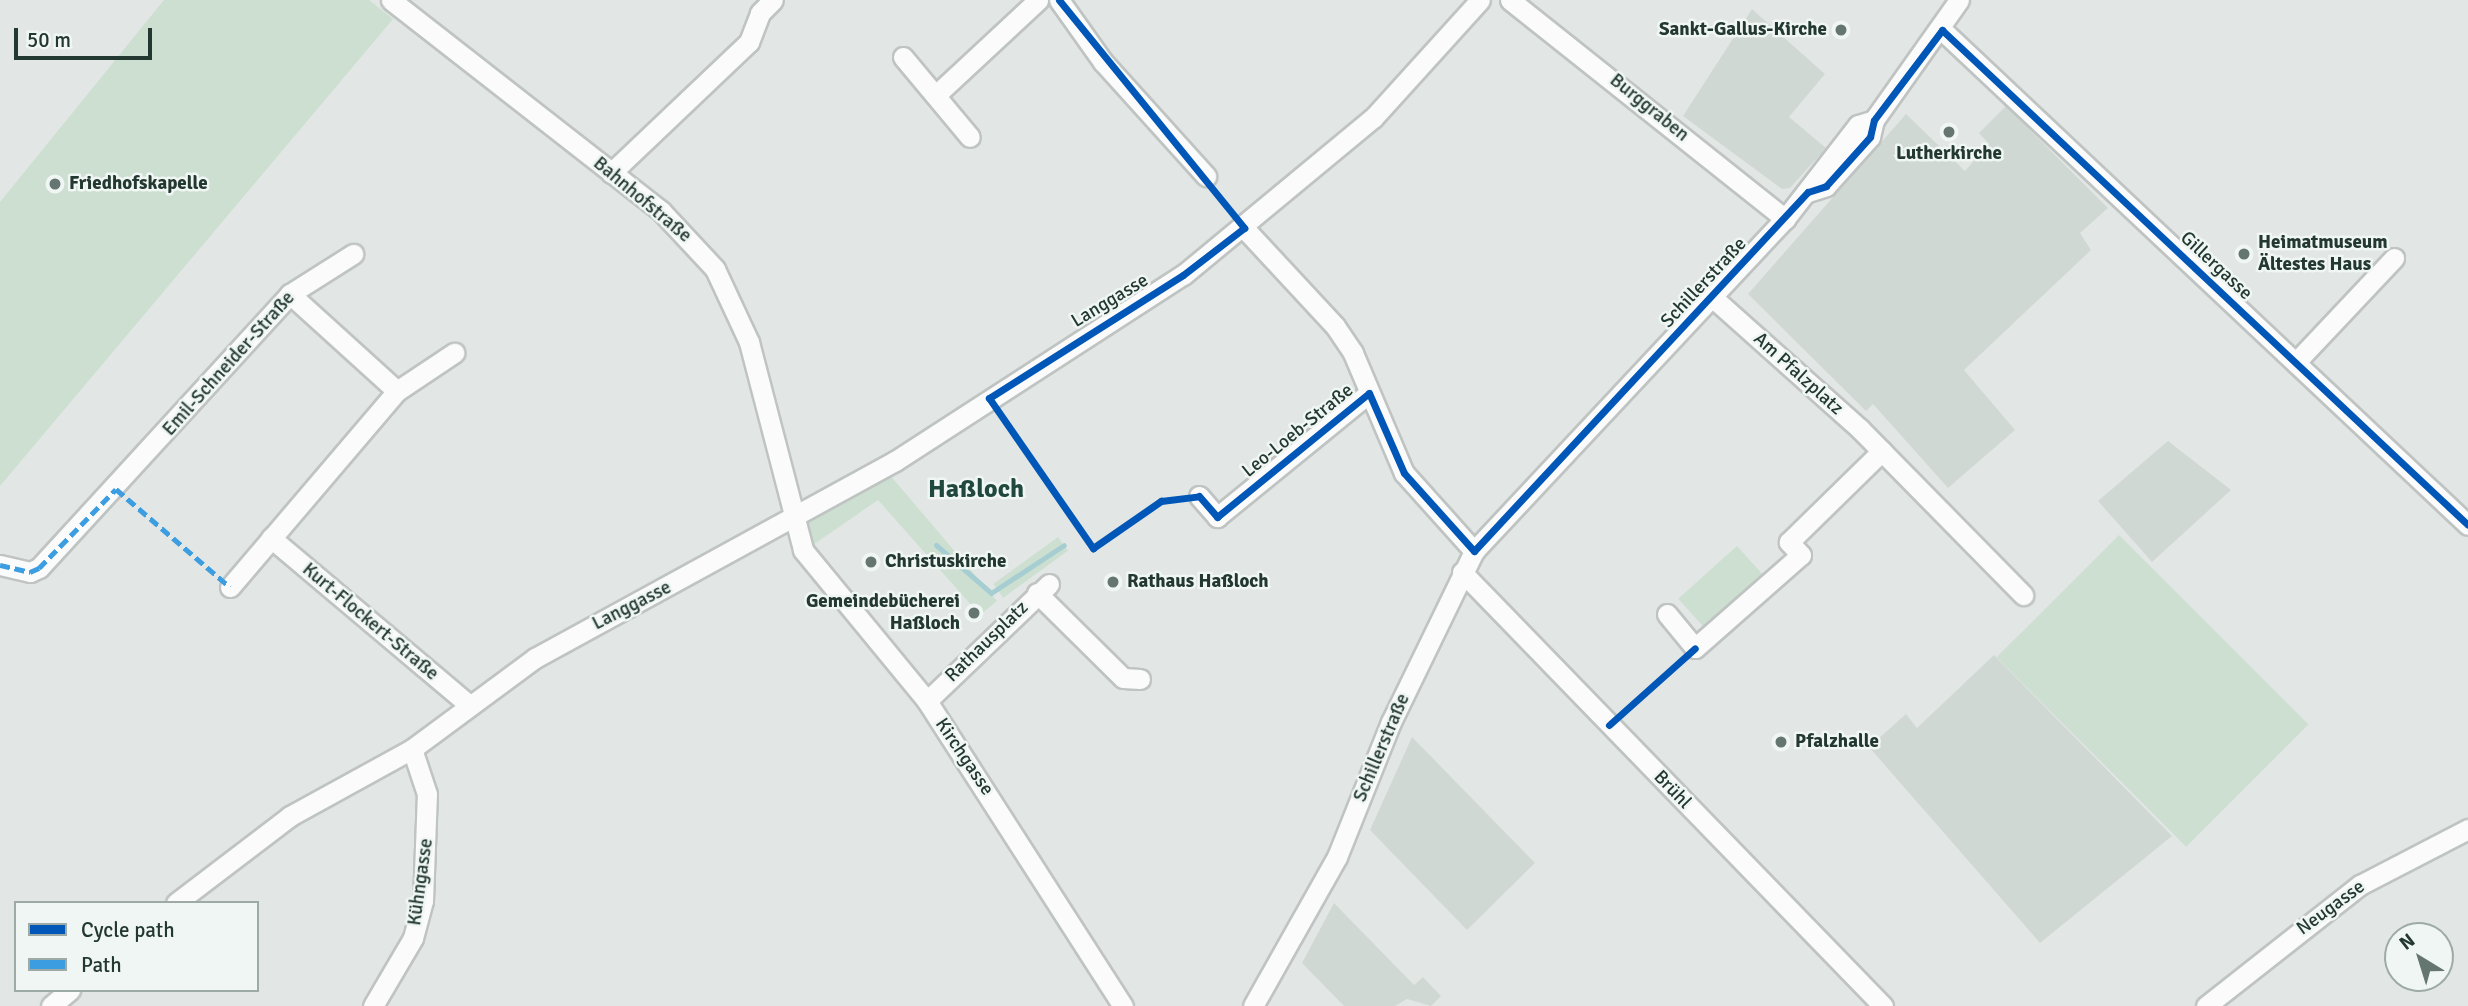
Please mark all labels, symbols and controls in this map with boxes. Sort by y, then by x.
scale bar [18,14,156,58]
place label: Sankt-Gallus-Kirche [1659,19,1827,41]
marker: Sankt-Gallus-Kirche [1833,22,1849,38]
text: 50 m [27,27,71,53]
street label: Burggraben [1605,69,1693,147]
marker: Lutherkirche [1941,124,1957,140]
place label: Lutherkirche [1896,143,2002,165]
street label: Bahnhofstraße [588,152,696,248]
place label: Friedhofskapelle [69,173,208,195]
marker: Friedhofskapelle [47,176,63,192]
street label: Gillergasse [2175,227,2257,305]
place label: Heimatmuseum Ältestes Haus [2258,232,2388,276]
street label: Schillerstraße [1656,233,1752,333]
marker: Heimatmuseum Ältestes Haus [2236,246,2252,262]
street label: Langgasse [1067,269,1153,333]
street label: Emil-Schneider-Straße [158,287,300,441]
street label: Am Pfalzplatz [1748,328,1848,420]
street label: Leo-Loeb-Straße [1238,379,1358,483]
district label: Haßloch [928,474,1024,506]
place label: Christuskirche [885,551,1006,573]
marker: Christuskirche [863,554,879,570]
street label: Kurt-Flockert-Straße [297,558,443,686]
place label: Rathaus Haßloch [1127,571,1269,593]
marker: Rathaus Haßloch [1105,574,1121,590]
street label: Langgasse [589,576,675,636]
place label: Gemeindebücherei Haßloch [806,591,960,635]
street label: Rathausplatz [941,597,1033,687]
marker: Gemeindebücherei Haßloch [966,605,982,621]
street label: Schillerstraße [1349,691,1415,805]
street label: Kirchgasse [930,714,998,800]
place label: Pfalzhalle [1795,731,1879,753]
marker: Pfalzhalle [1773,734,1789,750]
street label: Brühl [1648,766,1696,814]
street label: Kühngasse [404,837,438,927]
street label: Neugasse [2292,876,2370,940]
legend [14,901,259,992]
text: Cycle path [81,917,175,943]
north arrow [2384,922,2454,992]
text: N [2395,929,2420,956]
text: Path [81,952,122,978]

